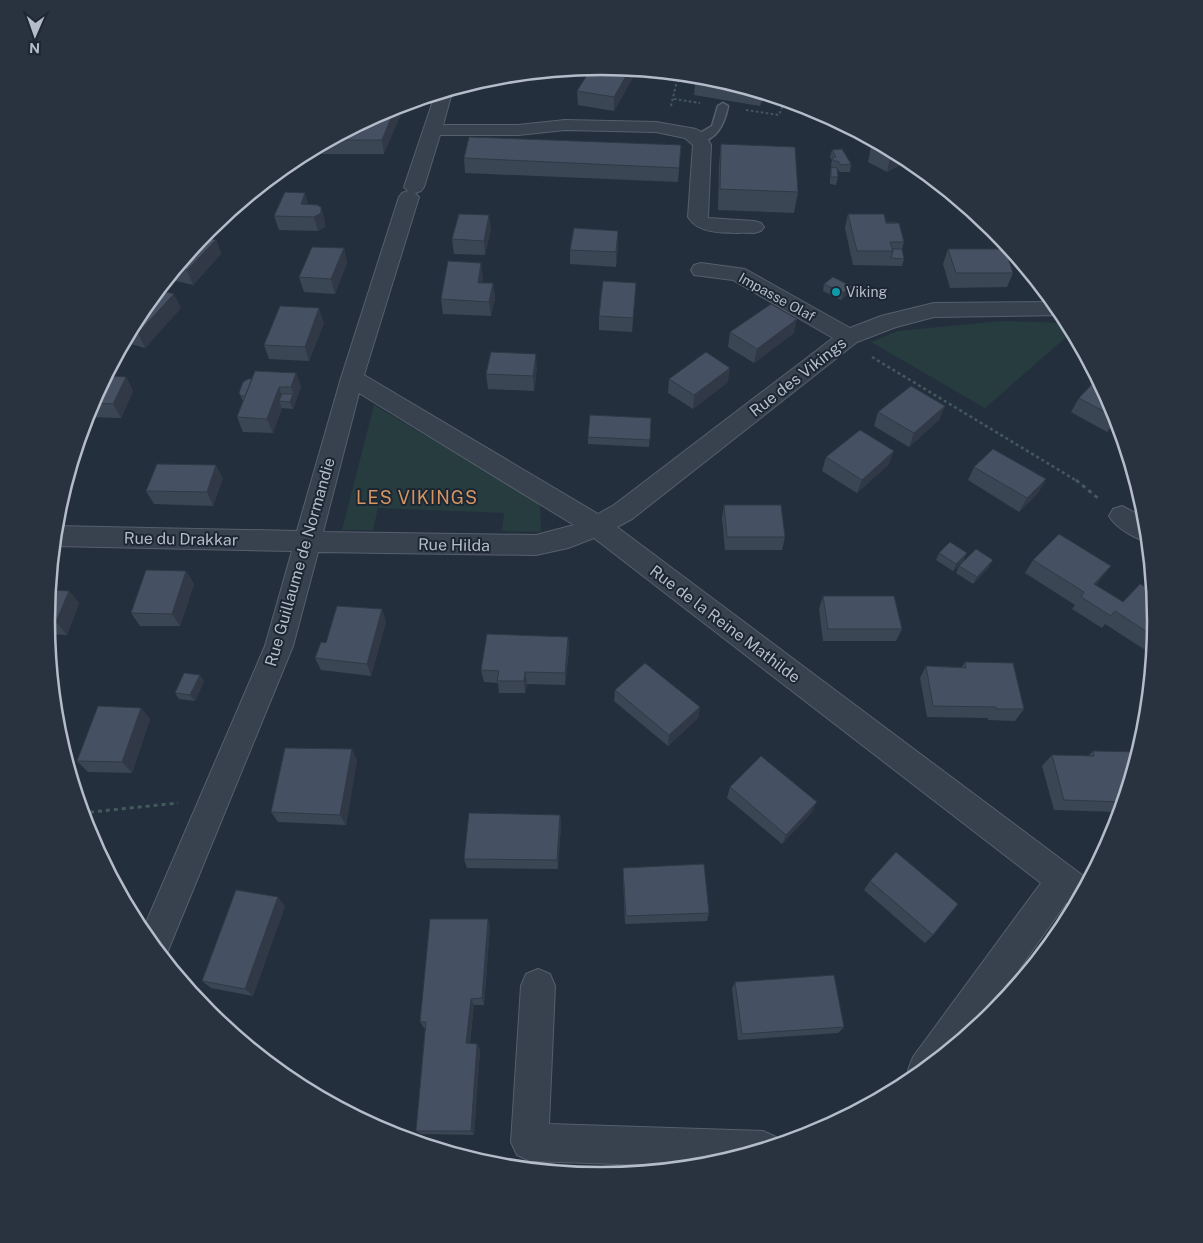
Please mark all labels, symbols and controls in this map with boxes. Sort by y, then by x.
north arrow [10,10,60,60]
text: N [29,40,40,56]
street label: Impasse Olaf [736,269,818,325]
place label: Viking [846,284,887,300]
marker: Viking [830,286,842,298]
street label: Rue des Vikings [746,333,850,421]
street label: Rue Guillaume de Normandie [261,455,339,669]
district label: LES VIKINGS [356,487,478,508]
street label: Rue du Drakkar [124,529,238,549]
street label: Rue Hilda [418,535,490,555]
street label: Rue de la Reine Mathilde [646,561,804,687]

